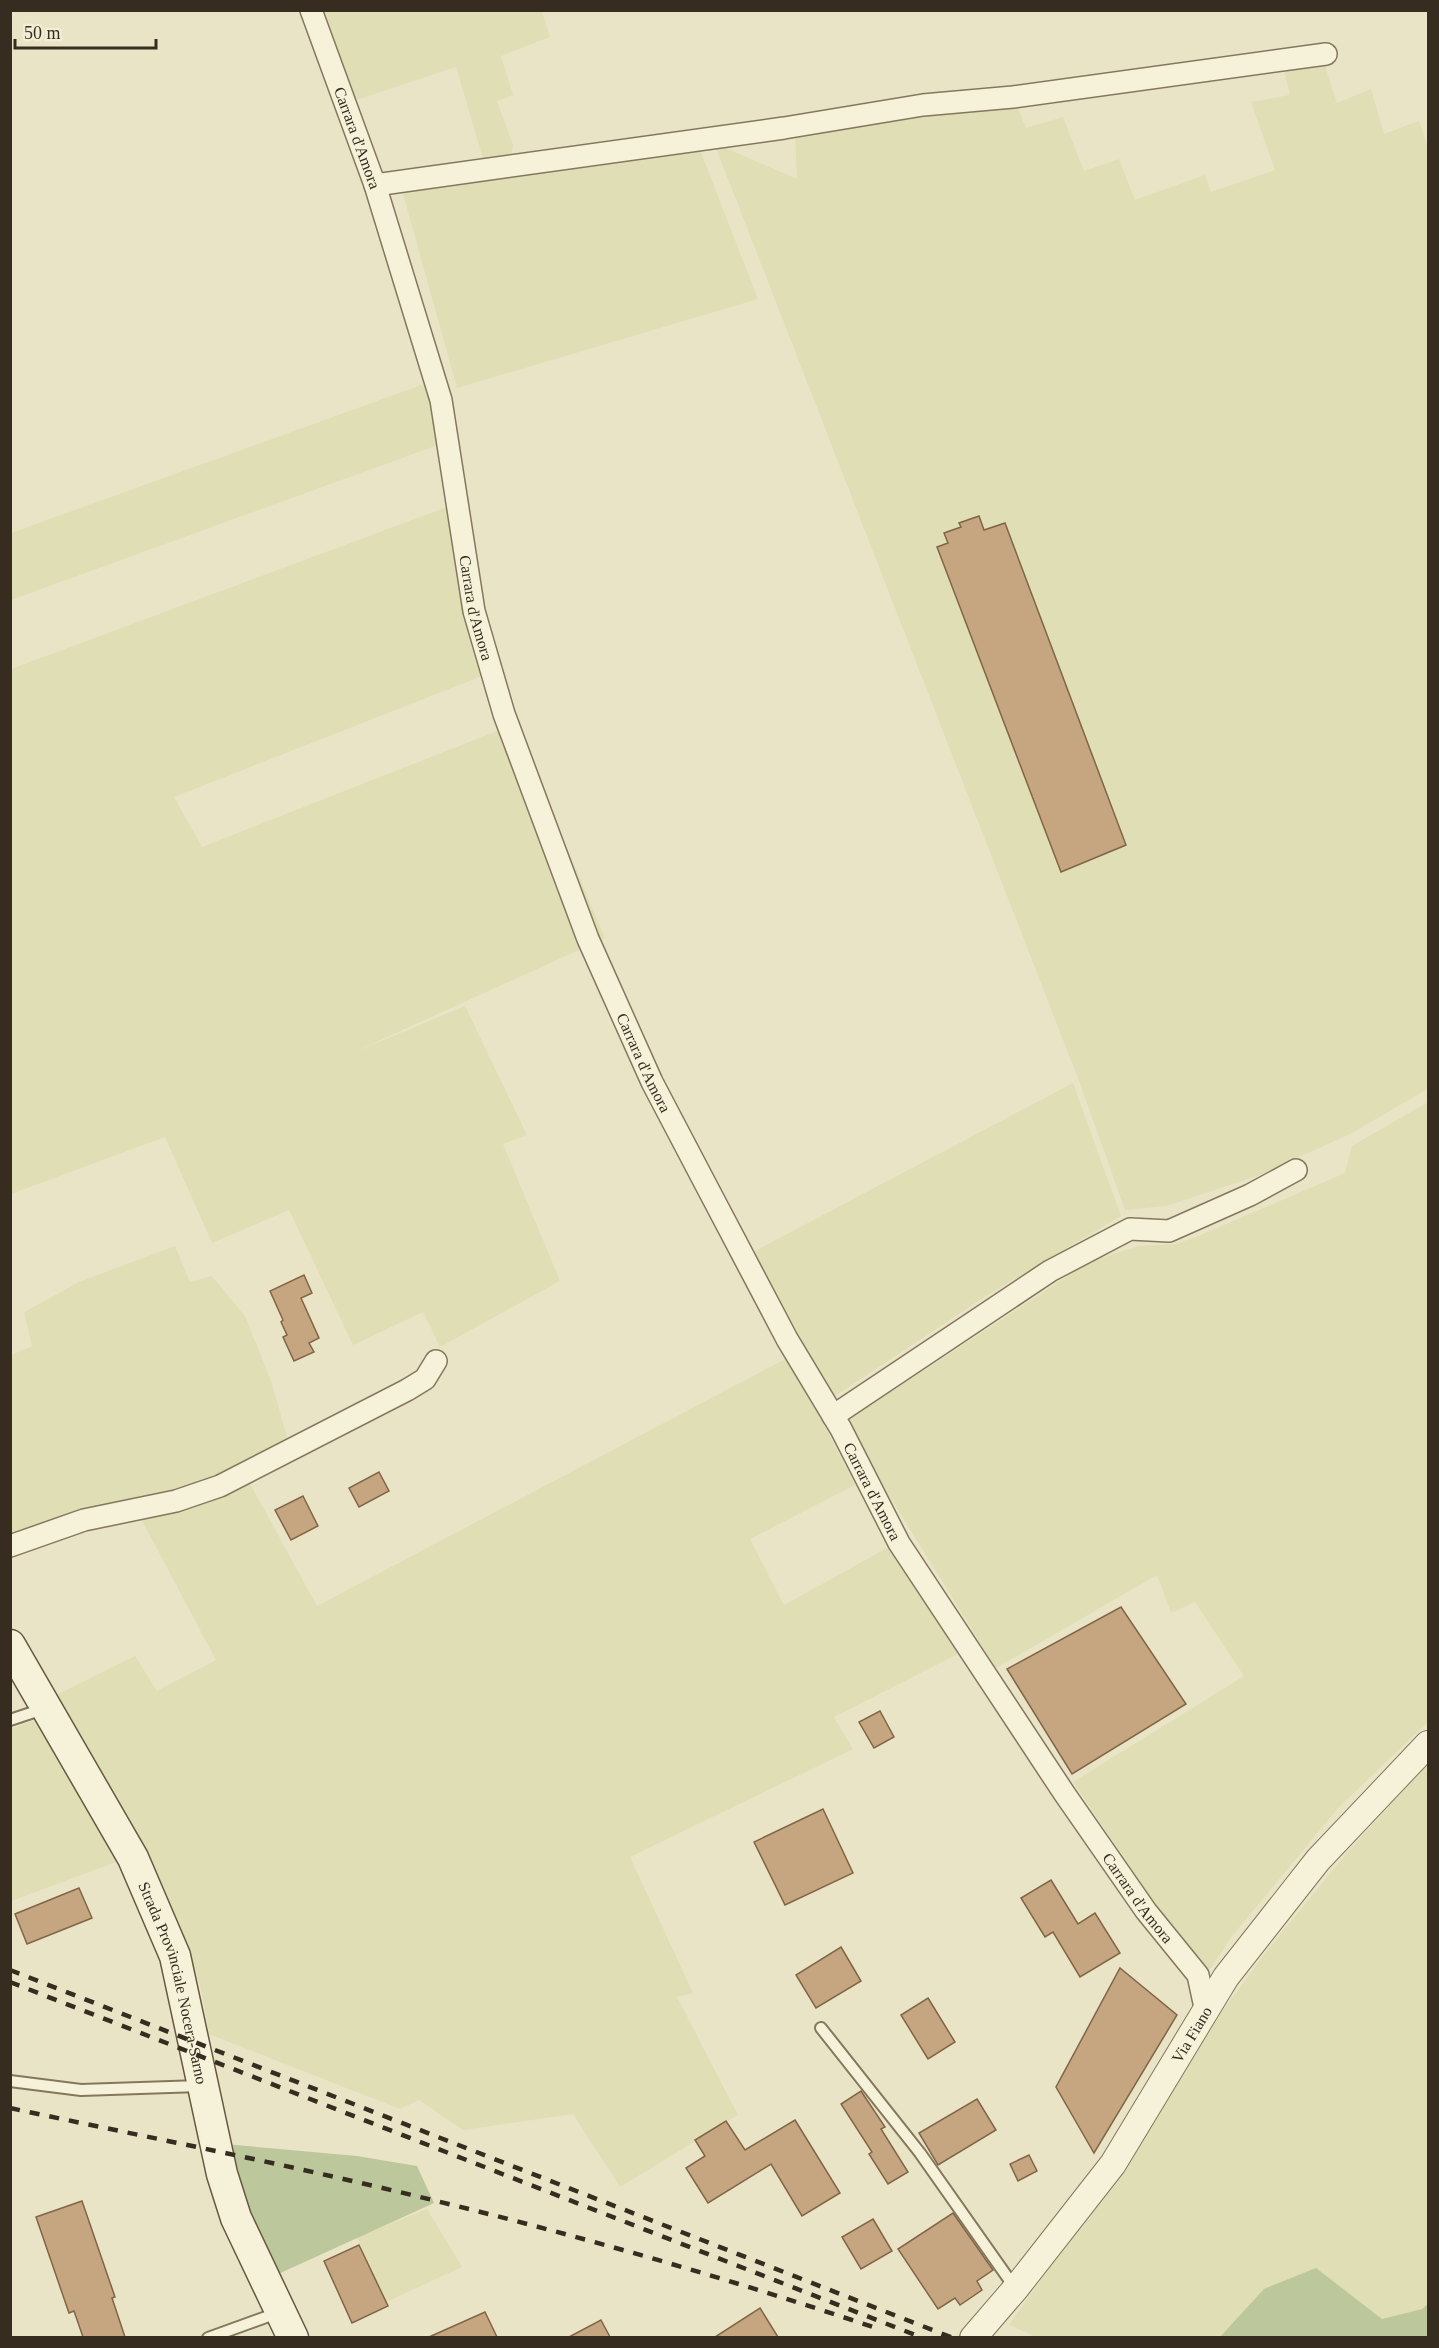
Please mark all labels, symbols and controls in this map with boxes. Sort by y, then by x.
scale bar [15,12,156,50]
text: 50 m [24,23,61,43]
street label: Carrara d'Amora [331,84,384,191]
street label: Carrara d'Amora [457,554,496,662]
street label: Carrara d'Amora [614,1010,675,1115]
street label: Carrara d'Amora [841,1440,905,1543]
street label: Carrara d'Amora [1100,1850,1177,1946]
street label: Strada Provinciale Nocera-Sarno [136,1879,211,2086]
street label: Via Fiano [1168,2003,1215,2065]

